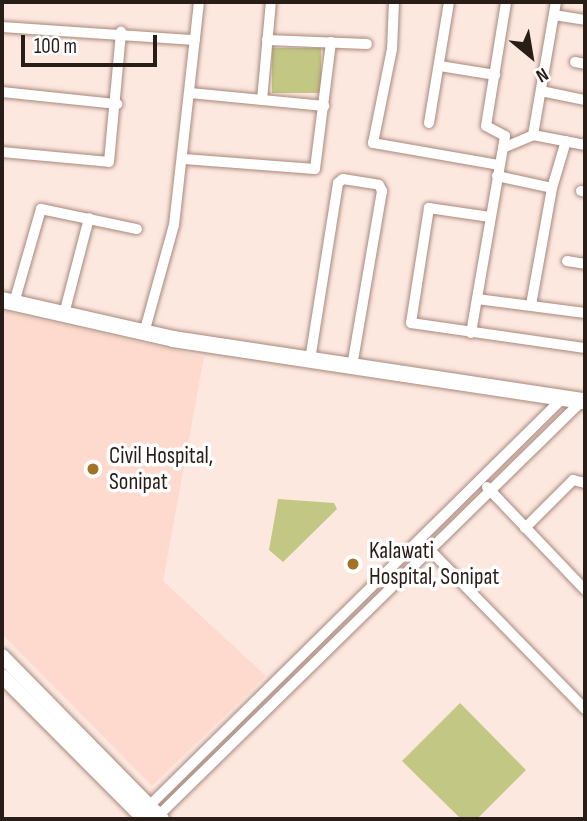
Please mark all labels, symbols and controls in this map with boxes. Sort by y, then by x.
scale bar [24,21,161,65]
north arrow [496,21,566,91]
text: 100 m [34,34,77,59]
text: N [532,62,552,87]
place label: Civil Hospital, Sonipat [109,442,213,496]
marker: Civil Hospital, Sonipat [83,459,103,479]
place label: Kalawati Hospital, Sonipat [369,537,499,591]
marker: Kalawati Hospital, Sonipat [343,554,363,574]

